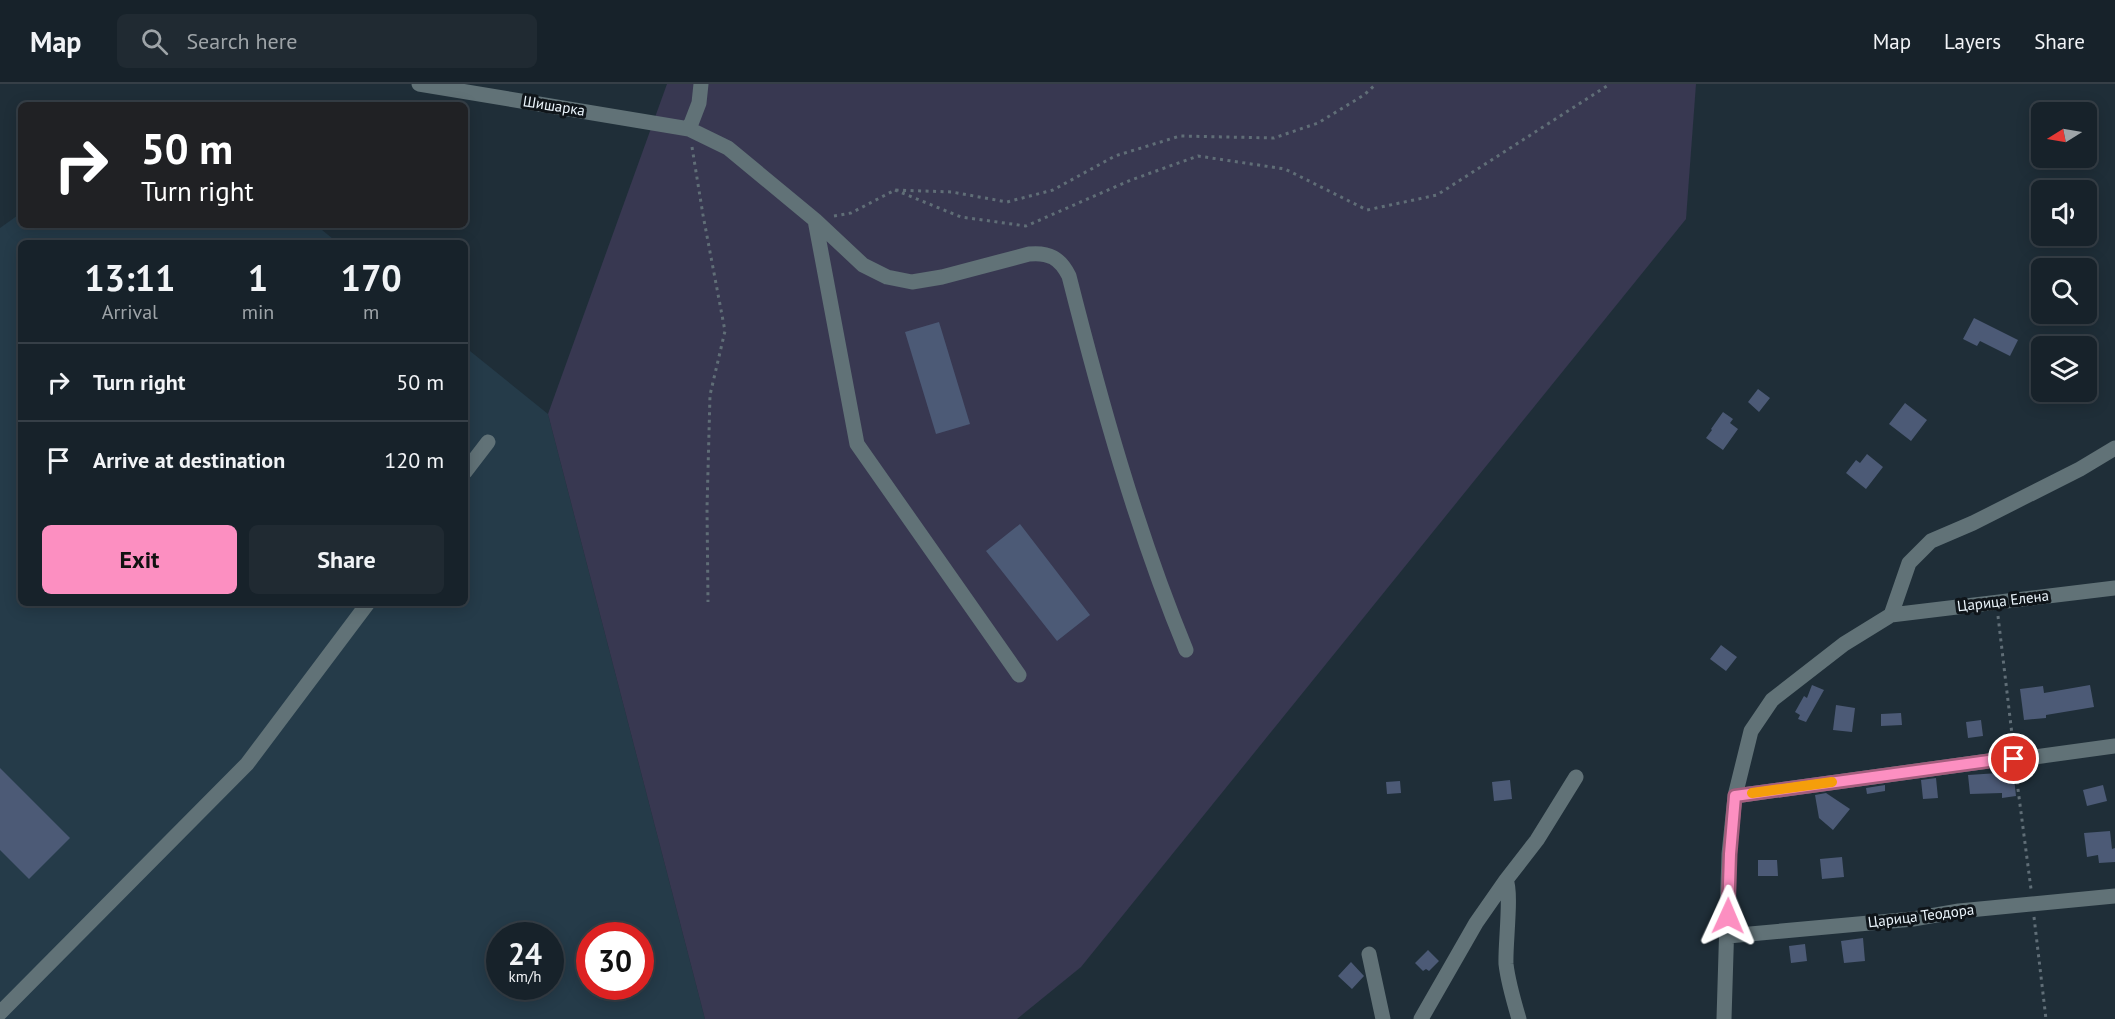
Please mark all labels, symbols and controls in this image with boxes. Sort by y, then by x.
search box [117,14,537,68]
text: Map [30,23,81,60]
icon: search [138,25,171,58]
text: Search here [186,27,297,55]
text: Map [1873,28,1911,55]
text: Layers [1944,28,2001,55]
text: Share [2034,28,2085,55]
street label: Шишарка [522,91,586,120]
north arrow [2031,102,2097,168]
map controls [2031,102,2097,402]
text: 50 m [141,121,233,176]
icon: right [42,126,120,204]
text: Turn right [141,174,254,208]
button: sound [2031,180,2097,246]
text: 13:11 [84,254,176,301]
text: 1 [248,254,268,301]
text: 170 [341,254,402,301]
button: search [2031,258,2097,324]
text: Arrival [102,299,158,325]
text: min [242,299,274,325]
text: m [363,299,379,325]
button: layers [2031,336,2097,402]
icon: right [42,366,75,399]
text: Turn right [93,368,185,396]
text: 50 m [396,368,444,396]
icon: arrive [42,444,75,477]
text: Arrive at destination [93,446,285,474]
text: 120 m [384,446,444,474]
button: Exit [42,525,237,594]
button: Share [249,525,444,594]
street label: Царица Елена [1956,585,2050,616]
pin [1988,733,2039,784]
icon: arrive [1997,742,2030,775]
position arrow [1696,884,1760,948]
street label: Царица Теодора [1867,900,1975,931]
speed limit sign: 30 [576,922,654,1000]
text: 24 [508,934,542,973]
text: km/h [509,967,541,986]

